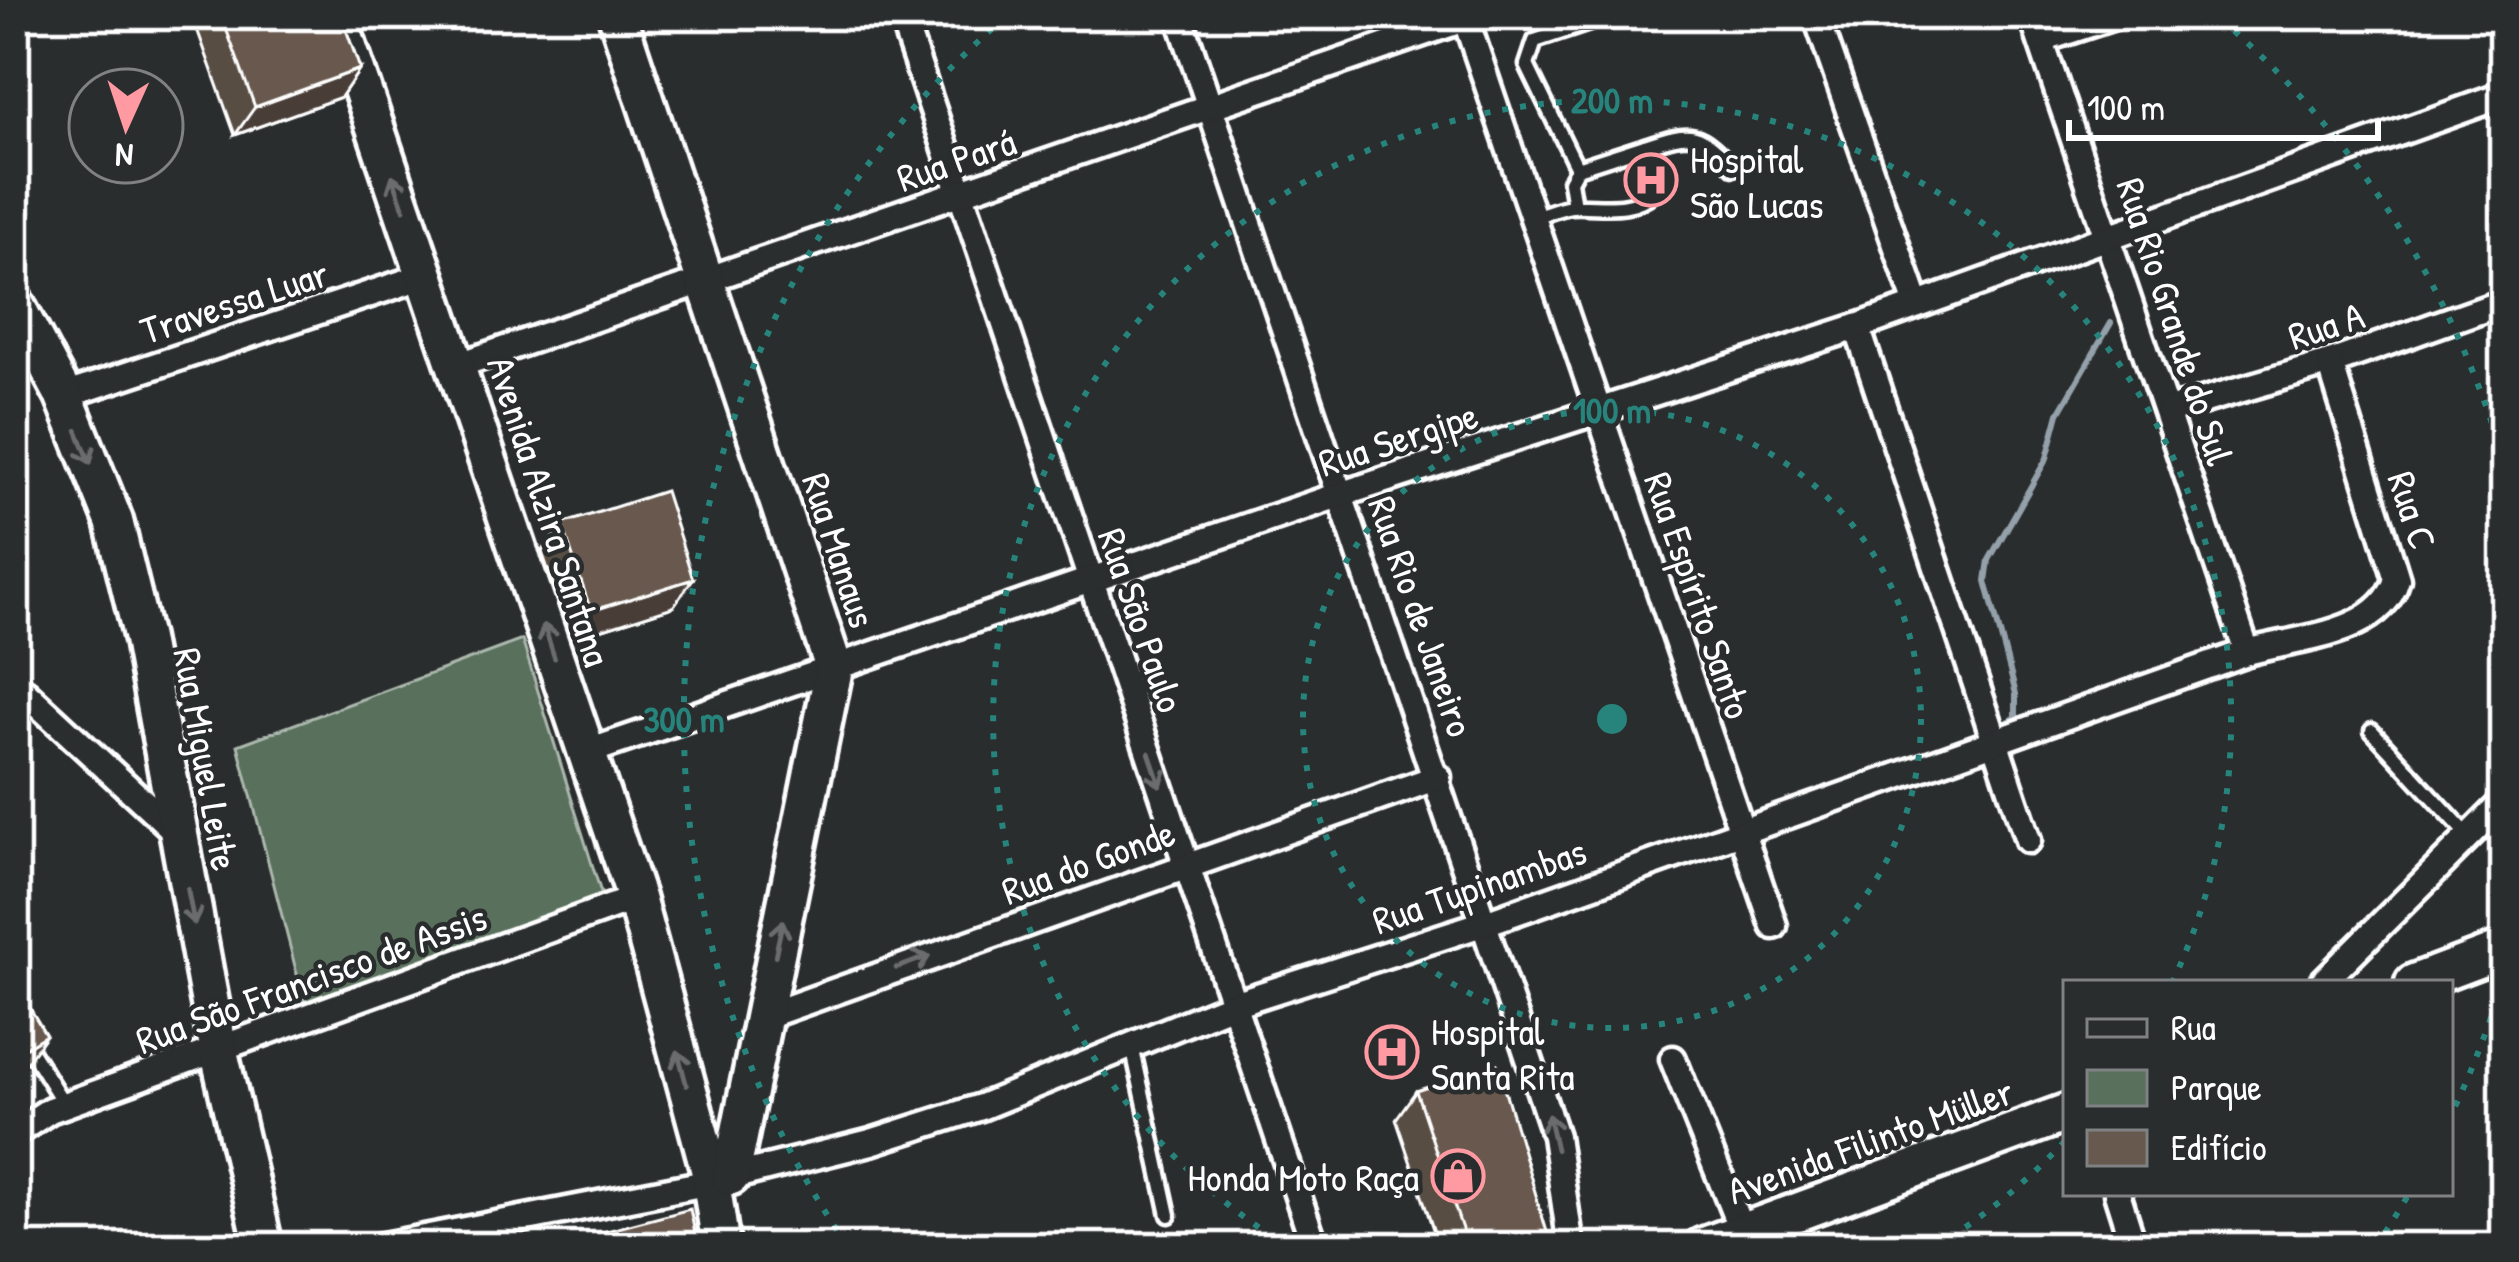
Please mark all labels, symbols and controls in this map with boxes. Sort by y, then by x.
north arrow [66,66,186,186]
scale bar [2069,66,2378,140]
text: 200 m [1571,75,1653,124]
text: 100 m [2087,82,2165,131]
street label: Rua Pará [890,114,1022,204]
place label: Hospital São Lucas [1690,132,1823,230]
text: N [115,134,134,178]
hospital icon: Hospital São Lucas [1623,152,1679,208]
street label: Rua Rio Grande do Sul [2105,171,2248,472]
one-way arrow [386,174,407,211]
street label: Travessa Luar [133,246,335,356]
street label: Rua A [2281,288,2371,362]
street label: Avenida Alzira Santana [475,349,625,673]
text: 100 m [1573,385,1651,434]
street label: Rua Sergipe [1312,387,1484,489]
one-way arrow [75,427,96,464]
street label: Rua C [2376,464,2450,556]
street label: Rua Espírito Santo [1632,465,1766,725]
street label: Rua Manaus [790,466,890,634]
street label: Rua Rio de Janeiro [1356,489,1488,743]
street label: Rua São Paulo [1086,521,1198,719]
one-way arrow [537,623,559,661]
street label: Rua Miguel Leite [161,644,253,874]
text: 300 m [643,694,725,743]
centre of rings [1591,698,1633,740]
one-way arrow [1146,751,1167,788]
street label: Rua do Gonde [994,805,1182,917]
street label: Rua Tupinambas [1365,824,1593,946]
one-way arrow [181,887,203,926]
street label: Rua São Francisco de Assis [128,890,494,1066]
one-way arrow [769,919,791,958]
one-way arrow [893,950,930,972]
legend [2063,980,2453,1196]
text: Rua [2171,1002,2216,1051]
place label: Hospital Santa Rita [1431,1004,1575,1102]
hospital icon: Hospital Santa Rita [1364,1024,1420,1080]
one-way arrow [670,1050,692,1088]
text: Parque [2171,1062,2262,1111]
street label: Avenida Filinto Müller [1720,1064,2020,1216]
one-way arrow [1539,1114,1562,1152]
text: Edifício [2171,1122,2267,1171]
shop icon: Honda Moto Raça [1430,1148,1486,1204]
place label: Honda Moto Raça [1187,1150,1419,1203]

